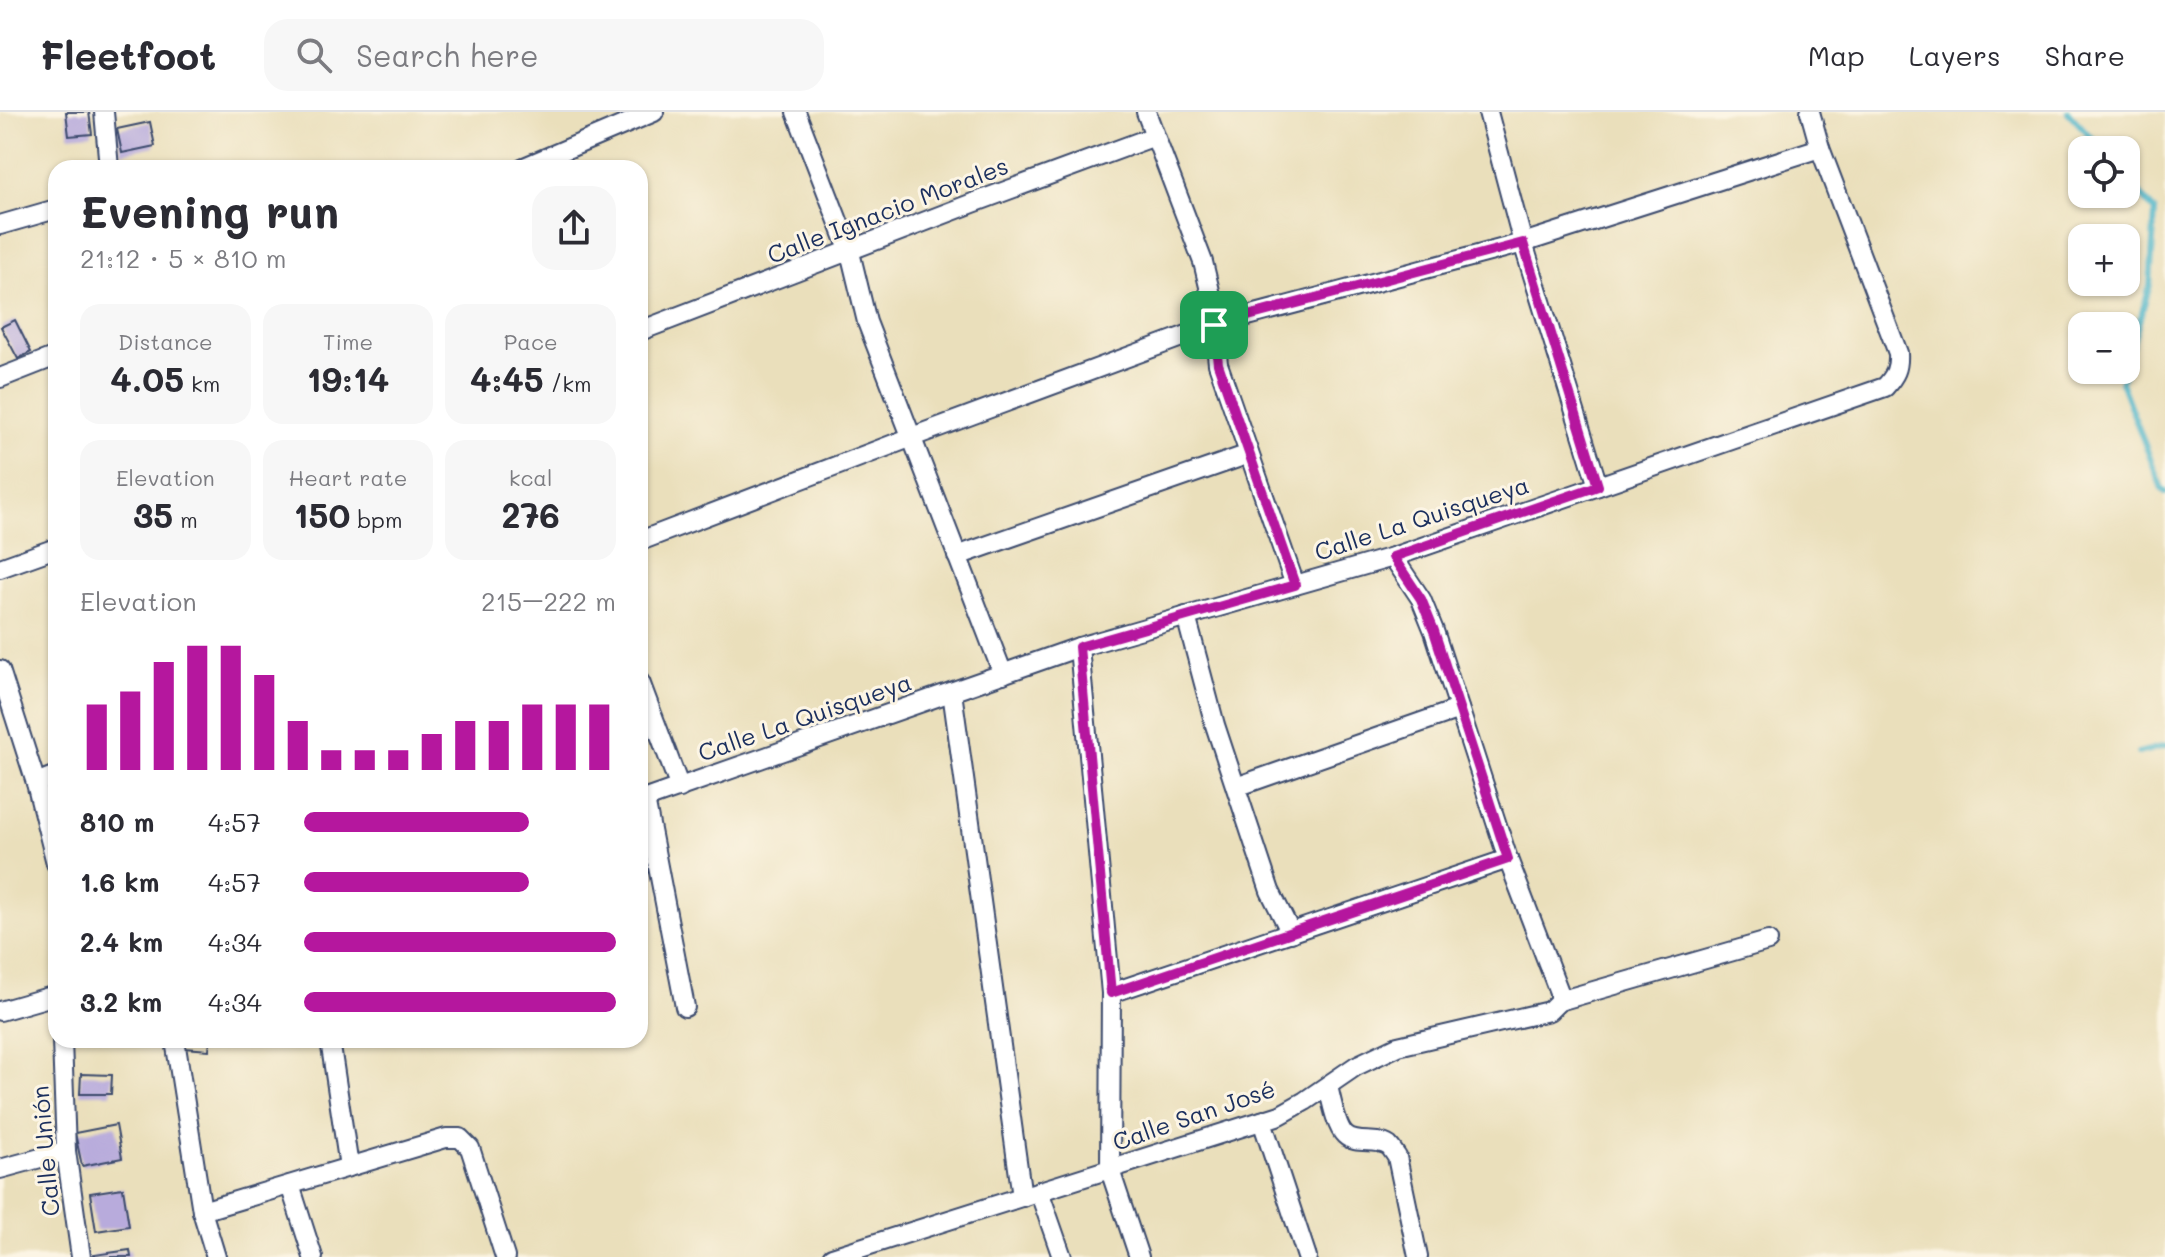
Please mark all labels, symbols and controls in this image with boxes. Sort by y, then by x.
search box [264,19,824,91]
text: Fleetfoot [40,30,216,80]
icon: search [292,33,336,77]
text: Search here [356,35,539,75]
text: Map [1808,37,1865,73]
text: Layers [1909,37,2001,73]
text: Share [2045,37,2125,73]
map controls [2068,136,2140,384]
button: locate [2068,136,2140,208]
street label: Calle Ignacio Morales [763,149,1012,270]
text: Evening run [80,182,339,239]
button: share [532,186,616,270]
button: + [2068,224,2140,296]
text: 21:12 · 5 × 810 m [80,241,287,275]
pin [1180,291,1248,359]
icon: arrive [1192,303,1236,347]
button: − [2068,312,2140,384]
text: Distance [118,327,213,356]
text: Time [323,327,373,356]
text: Pace [504,327,558,356]
text: 4.05 [110,356,184,401]
text: 19:14 [307,356,389,401]
text: 4:45 [470,356,544,401]
text: km [184,369,220,398]
text: /km [544,369,591,398]
text: Elevation [116,463,215,492]
text: Heart rate [289,463,407,492]
text: kcal [509,463,553,492]
street label: Calle La Quisqueya [1310,468,1533,567]
text: 35 [133,492,173,537]
text: 150 [294,492,350,537]
text: 276 [501,492,560,537]
text: m [173,505,198,534]
text: bpm [350,505,402,534]
text: Elevation [80,584,197,618]
text: 215–222 m [481,584,616,618]
street label: Calle La Quisqueya [694,666,915,768]
text: 810 m [80,805,154,839]
text: 4:57 [208,805,261,839]
text: 1.6 km [80,865,159,899]
text: 4:57 [208,865,261,899]
text: 2.4 km [80,925,163,959]
text: 4:34 [208,925,262,959]
text: 3.2 km [80,985,162,1019]
text: 4:34 [208,985,262,1019]
street label: Calle San José [1108,1072,1279,1157]
street label: Calle Unión [23,1085,66,1218]

